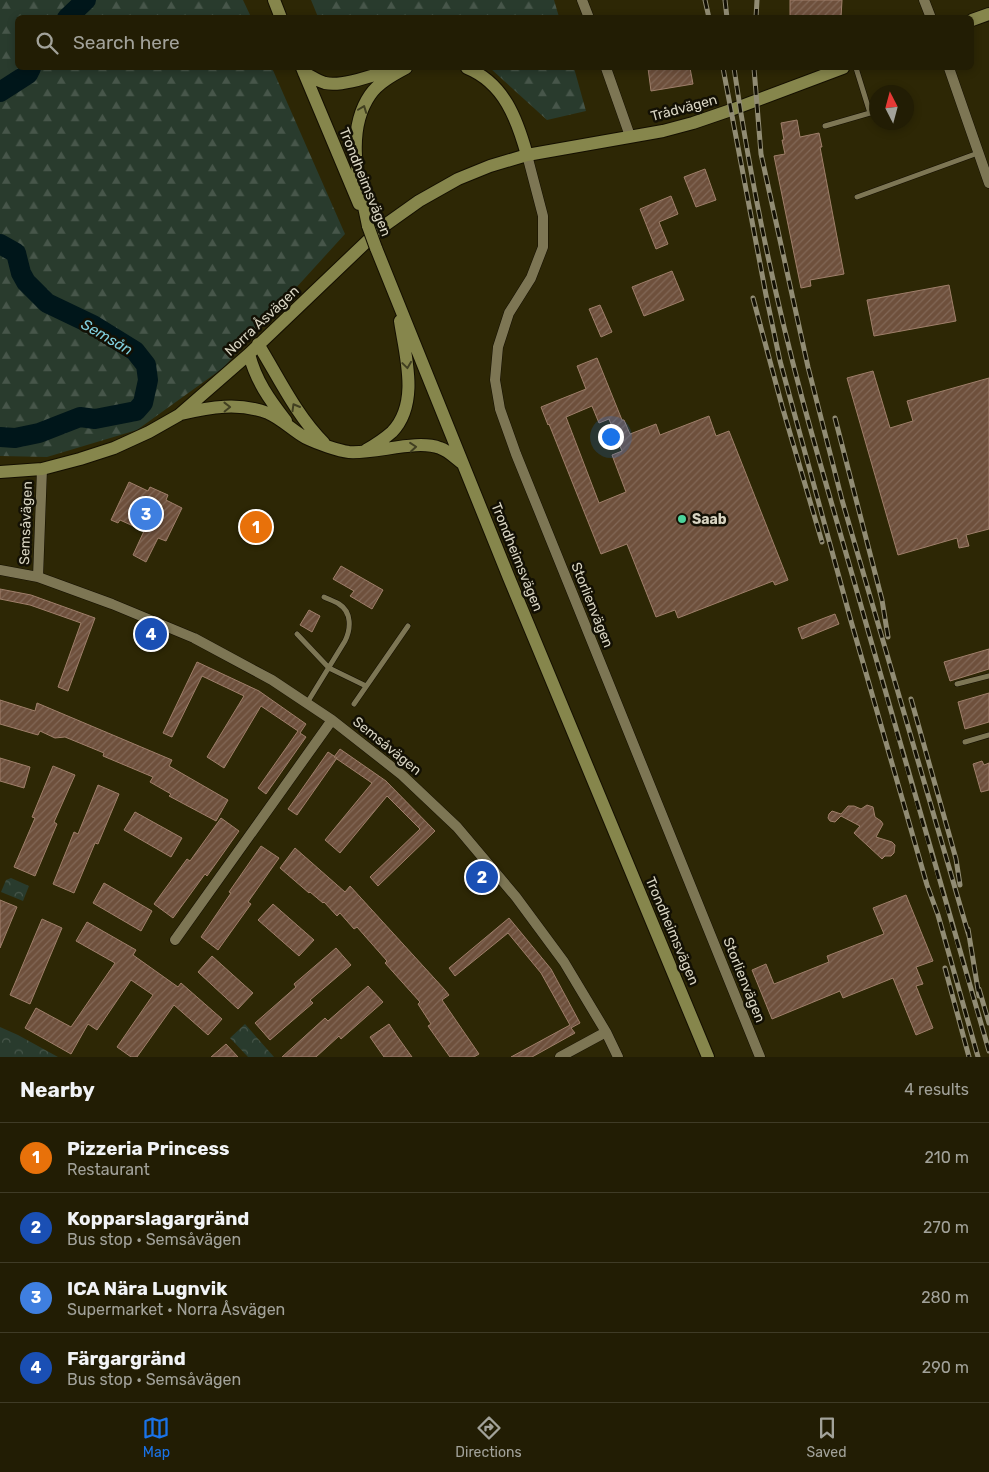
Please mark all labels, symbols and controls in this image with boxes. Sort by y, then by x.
search box [15,15,974,70]
icon: search [33,29,61,57]
text: Search here [73,31,180,54]
north arrow [869,85,914,130]
street label: Trådvägen [649,91,719,125]
one-way arrow [357,106,367,114]
street label: Trondheimsvägen [335,125,395,239]
street label: Norra Åsvägen [221,282,303,360]
water label: Semsån [78,315,136,359]
one-way arrow [401,361,411,369]
one-way arrow [224,402,231,412]
one-way arrow [292,403,302,412]
your location [598,424,624,450]
one-way arrow [409,441,417,452]
street label: Semsåvägen [16,481,36,565]
pin: 3 [130,495,162,533]
street label: Trondheimsvägen [487,500,547,614]
pin: 1 [240,508,272,546]
place label: Saab [692,511,727,528]
marker: Saab [676,513,688,525]
street label: Storlienvägen [567,560,617,650]
pin: 4 [135,615,167,653]
street label: Semsåvägen [349,713,425,779]
pin: 2 [466,858,498,896]
street label: Trondheimsvägen [642,874,702,988]
street label: Storlienvägen [719,935,769,1025]
text: Nearby [20,1077,95,1102]
text: 4 results [904,1080,969,1099]
text: Pizzeria Princess [67,1137,229,1160]
text: 1 [32,1148,40,1167]
text: 210 m [924,1148,969,1167]
text: Restaurant [67,1160,150,1179]
text: Kopparslagargränd [67,1207,249,1230]
text: 2 [31,1218,41,1237]
text: 270 m [923,1218,969,1237]
text: Bus stop · Semsåvägen [67,1230,241,1249]
text: ICA Nära Lugnvik [67,1277,227,1300]
text: 3 [31,1288,41,1307]
text: 280 m [921,1288,969,1307]
text: Supermarket · Norra Åsvägen [67,1300,285,1319]
text: Färgargränd [67,1347,186,1370]
text: 4 [31,1358,41,1377]
text: 290 m [922,1358,969,1377]
text: Bus stop · Semsåvägen [67,1370,241,1389]
tab: Map [142,1414,170,1461]
tab: Directions [455,1414,522,1461]
tab: Saved [807,1414,847,1461]

